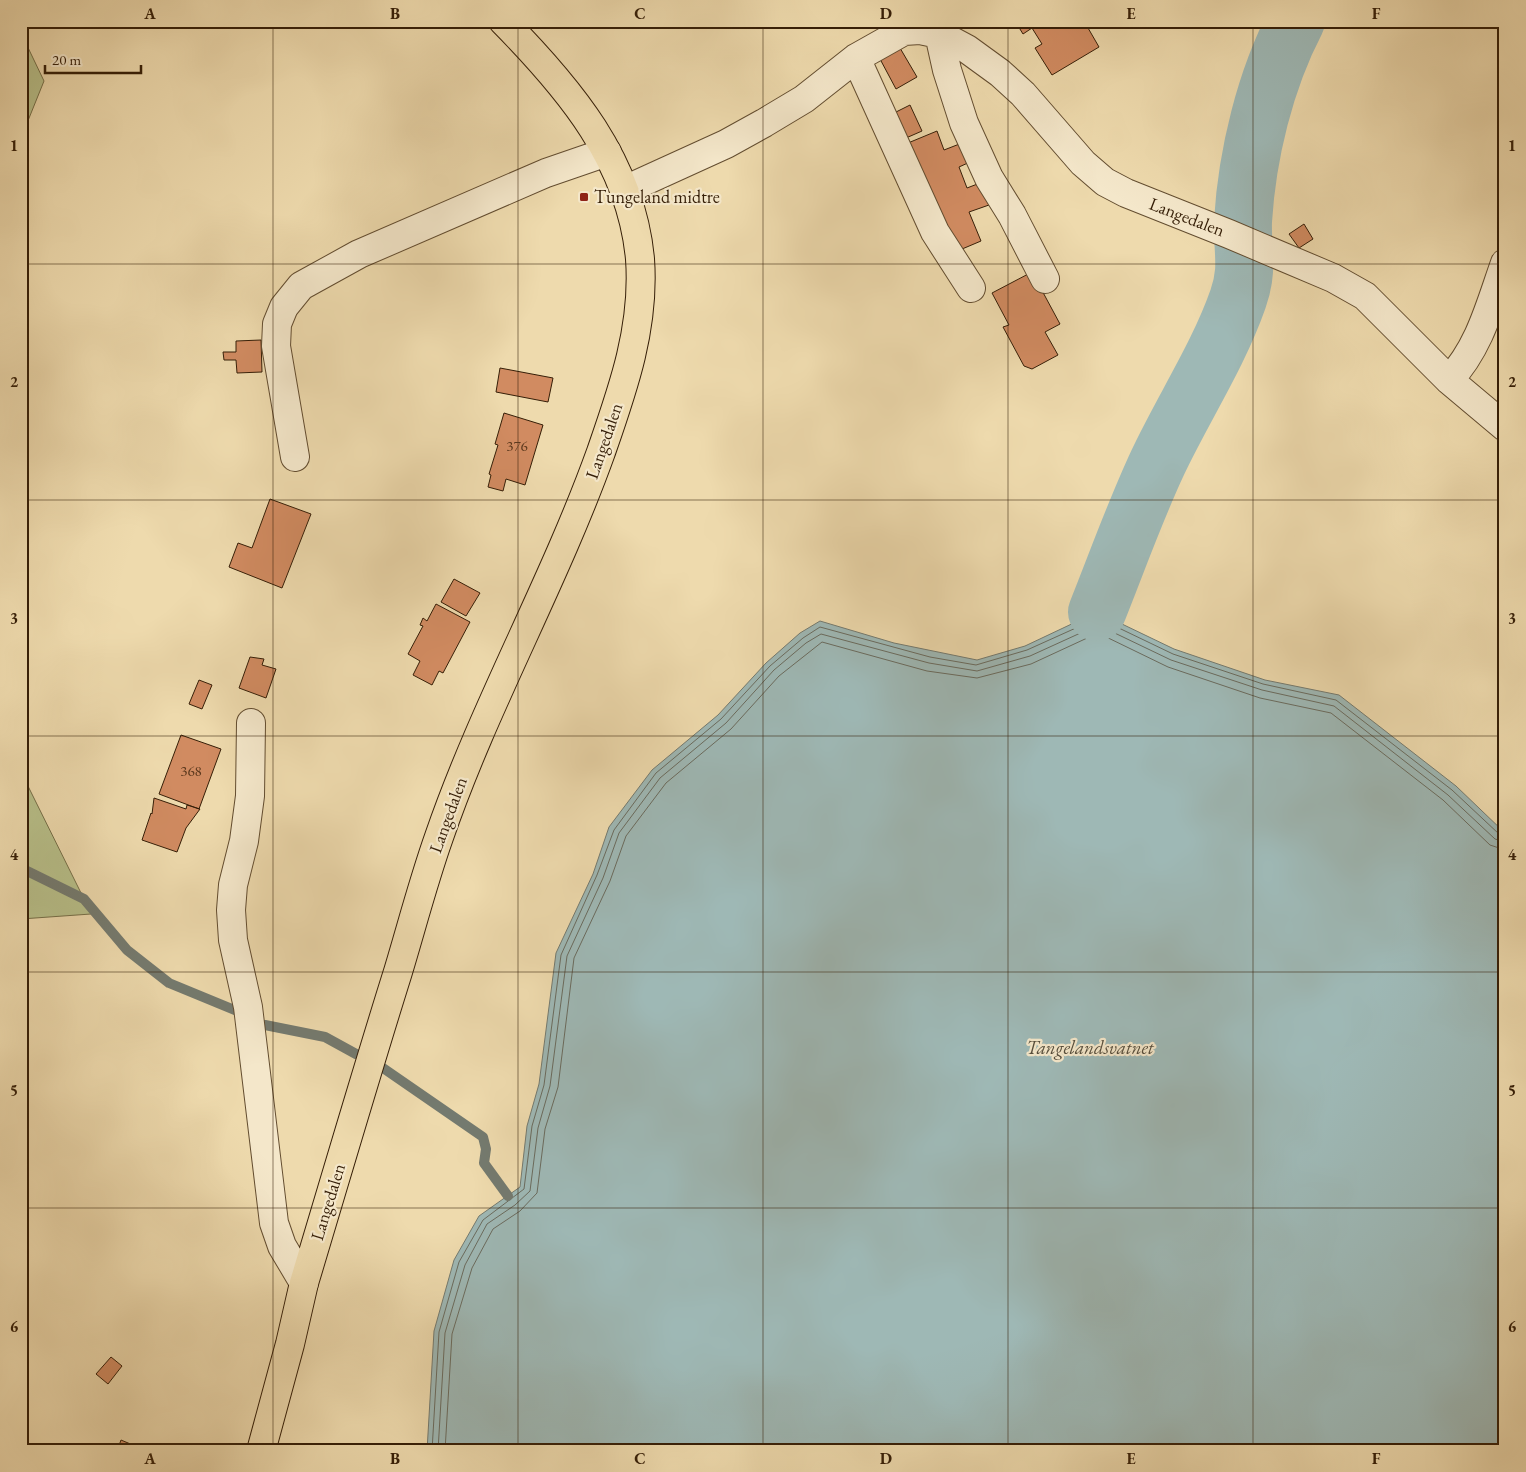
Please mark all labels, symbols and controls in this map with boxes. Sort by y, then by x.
text: A [143,3,156,24]
text: B [390,3,400,24]
text: C [634,3,646,24]
text: D [880,3,892,24]
text: E [1126,3,1136,24]
text: F [1372,3,1381,24]
scale bar [45,42,141,74]
text: 20 m [52,50,81,69]
text: 1 [10,135,18,156]
text: 1 [1508,135,1516,156]
place label: Tungeland midtre [594,185,720,208]
marker: Tungeland midtre [578,191,590,203]
street label: Langedalen [1146,192,1229,242]
text: 2 [10,371,19,392]
text: 2 [1508,371,1517,392]
street label: Langedalen [580,399,627,482]
house number: 376 [506,436,528,455]
text: 3 [10,608,18,629]
text: 3 [1508,608,1516,629]
house number: 368 [180,761,202,780]
street label: Langedalen [423,773,472,856]
text: 4 [10,844,19,865]
text: 4 [1508,844,1517,865]
water label: Tangelandsvatnet [1026,1035,1155,1060]
text: 5 [10,1080,18,1101]
text: 5 [1508,1080,1516,1101]
street label: Langedalen [305,1160,350,1243]
text: 6 [10,1316,19,1337]
text: 6 [1508,1316,1517,1337]
text: A [143,1448,156,1469]
text: B [390,1448,400,1469]
text: C [634,1448,646,1469]
text: D [880,1448,892,1469]
text: E [1126,1448,1136,1469]
text: F [1372,1448,1381,1469]

